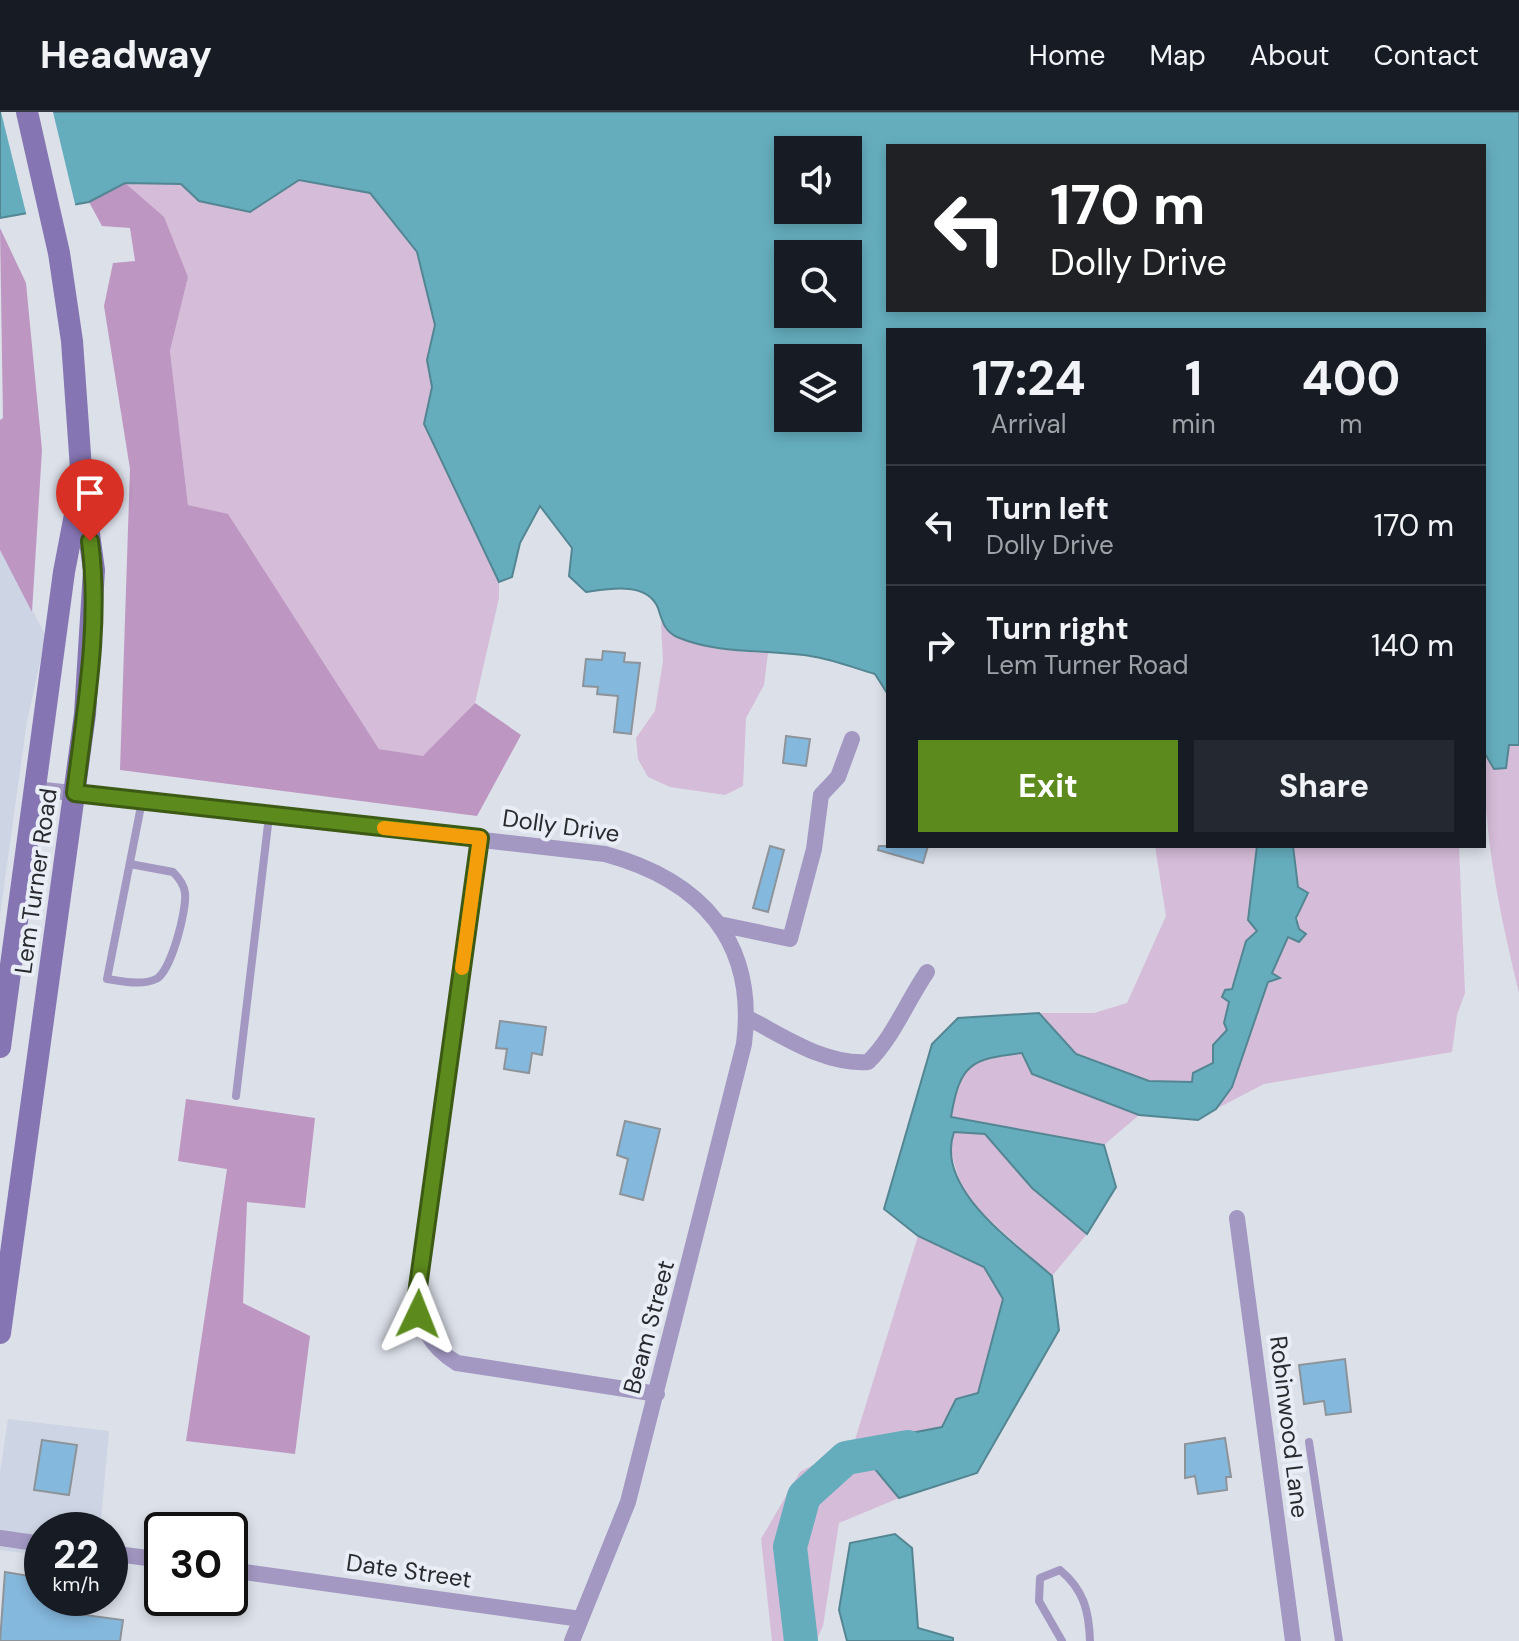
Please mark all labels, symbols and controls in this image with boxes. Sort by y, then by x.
text: Headway [40,30,212,80]
text: Home [1029,37,1105,74]
text: Map [1149,37,1206,74]
text: About [1250,37,1329,74]
text: Contact [1373,37,1479,74]
map controls [774,136,862,432]
button: sound [774,136,862,224]
text: 170 m [1050,168,1205,241]
icon: left [918,176,1022,280]
text: Dolly Drive [1050,239,1227,286]
button: search [774,240,862,328]
button: layers [774,344,862,432]
text: 17:24 [972,347,1086,410]
text: 1 [1185,347,1202,410]
text: 400 [1301,347,1400,410]
text: Arrival [991,407,1067,441]
text: min [1171,407,1216,441]
text: m [1339,407,1362,441]
pin [56,459,124,541]
icon: arrive [68,471,112,515]
text: Turn left [986,489,1109,528]
icon: left [918,503,962,547]
text: 170 m [1374,506,1454,545]
text: Dolly Drive [986,528,1114,562]
text: Turn right [986,609,1129,648]
icon: right [918,623,962,667]
text: 140 m [1371,626,1454,665]
text: Lem Turner Road [986,648,1189,682]
button: Exit [918,740,1178,832]
button: Share [1194,740,1454,832]
street label: Lem Turner Road [7,786,64,976]
street label: Dolly Drive [500,802,622,849]
street label: Beam Street [616,1257,681,1397]
position arrow [376,1272,460,1356]
street label: Robinwood Lane [1263,1334,1316,1520]
speed limit sign: 30 [144,1512,248,1616]
text: 22 [53,1528,99,1580]
street label: Date Street [344,1546,474,1595]
text: km/h [52,1571,100,1597]

